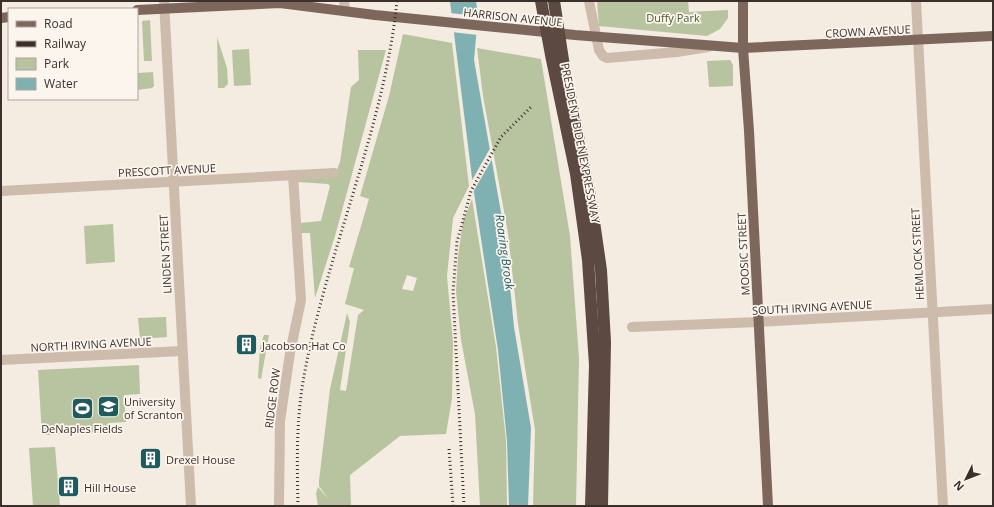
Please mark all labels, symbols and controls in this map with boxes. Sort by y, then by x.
street label: HARRISON AVENUE [463,4,563,30]
legend [8,8,138,100]
park label: Duffy Park [646,10,700,25]
text: Road [44,15,73,32]
street label: CROWN AVENUE [825,21,911,41]
text: Railway [44,35,87,52]
text: Park [44,55,70,72]
street label: PRESIDENT BIDEN EXPRESSWAY [558,62,604,225]
text: Water [44,75,78,92]
street label: PRESCOTT AVENUE [118,160,216,180]
street label: HEMLOCK STREET [907,208,927,300]
street label: MOOSIC STREET [733,212,753,296]
water label: Roaring Brook [491,213,519,292]
street label: LINDEN STREET [155,214,175,294]
street label: SOUTH IRVING AVENUE [752,296,872,318]
building icon: Jacobson Hat Co [234,332,260,358]
street label: NORTH IRVING AVENUE [30,333,152,355]
place label: Jacobson Hat Co [261,338,346,353]
street label: RIDGE ROW [261,367,283,429]
school or university icon: University of Scranton [95,394,121,420]
place label: University of Scranton [124,394,183,422]
sports icon: DeNaples Fields [69,395,95,421]
place label: DeNaples Fields [41,421,123,436]
building icon: Drexel House [137,446,163,472]
place label: Drexel House [166,452,235,467]
north arrow [946,459,986,499]
building icon: Hill House [55,474,81,500]
text: N [950,478,967,495]
place label: Hill House [84,480,136,495]

